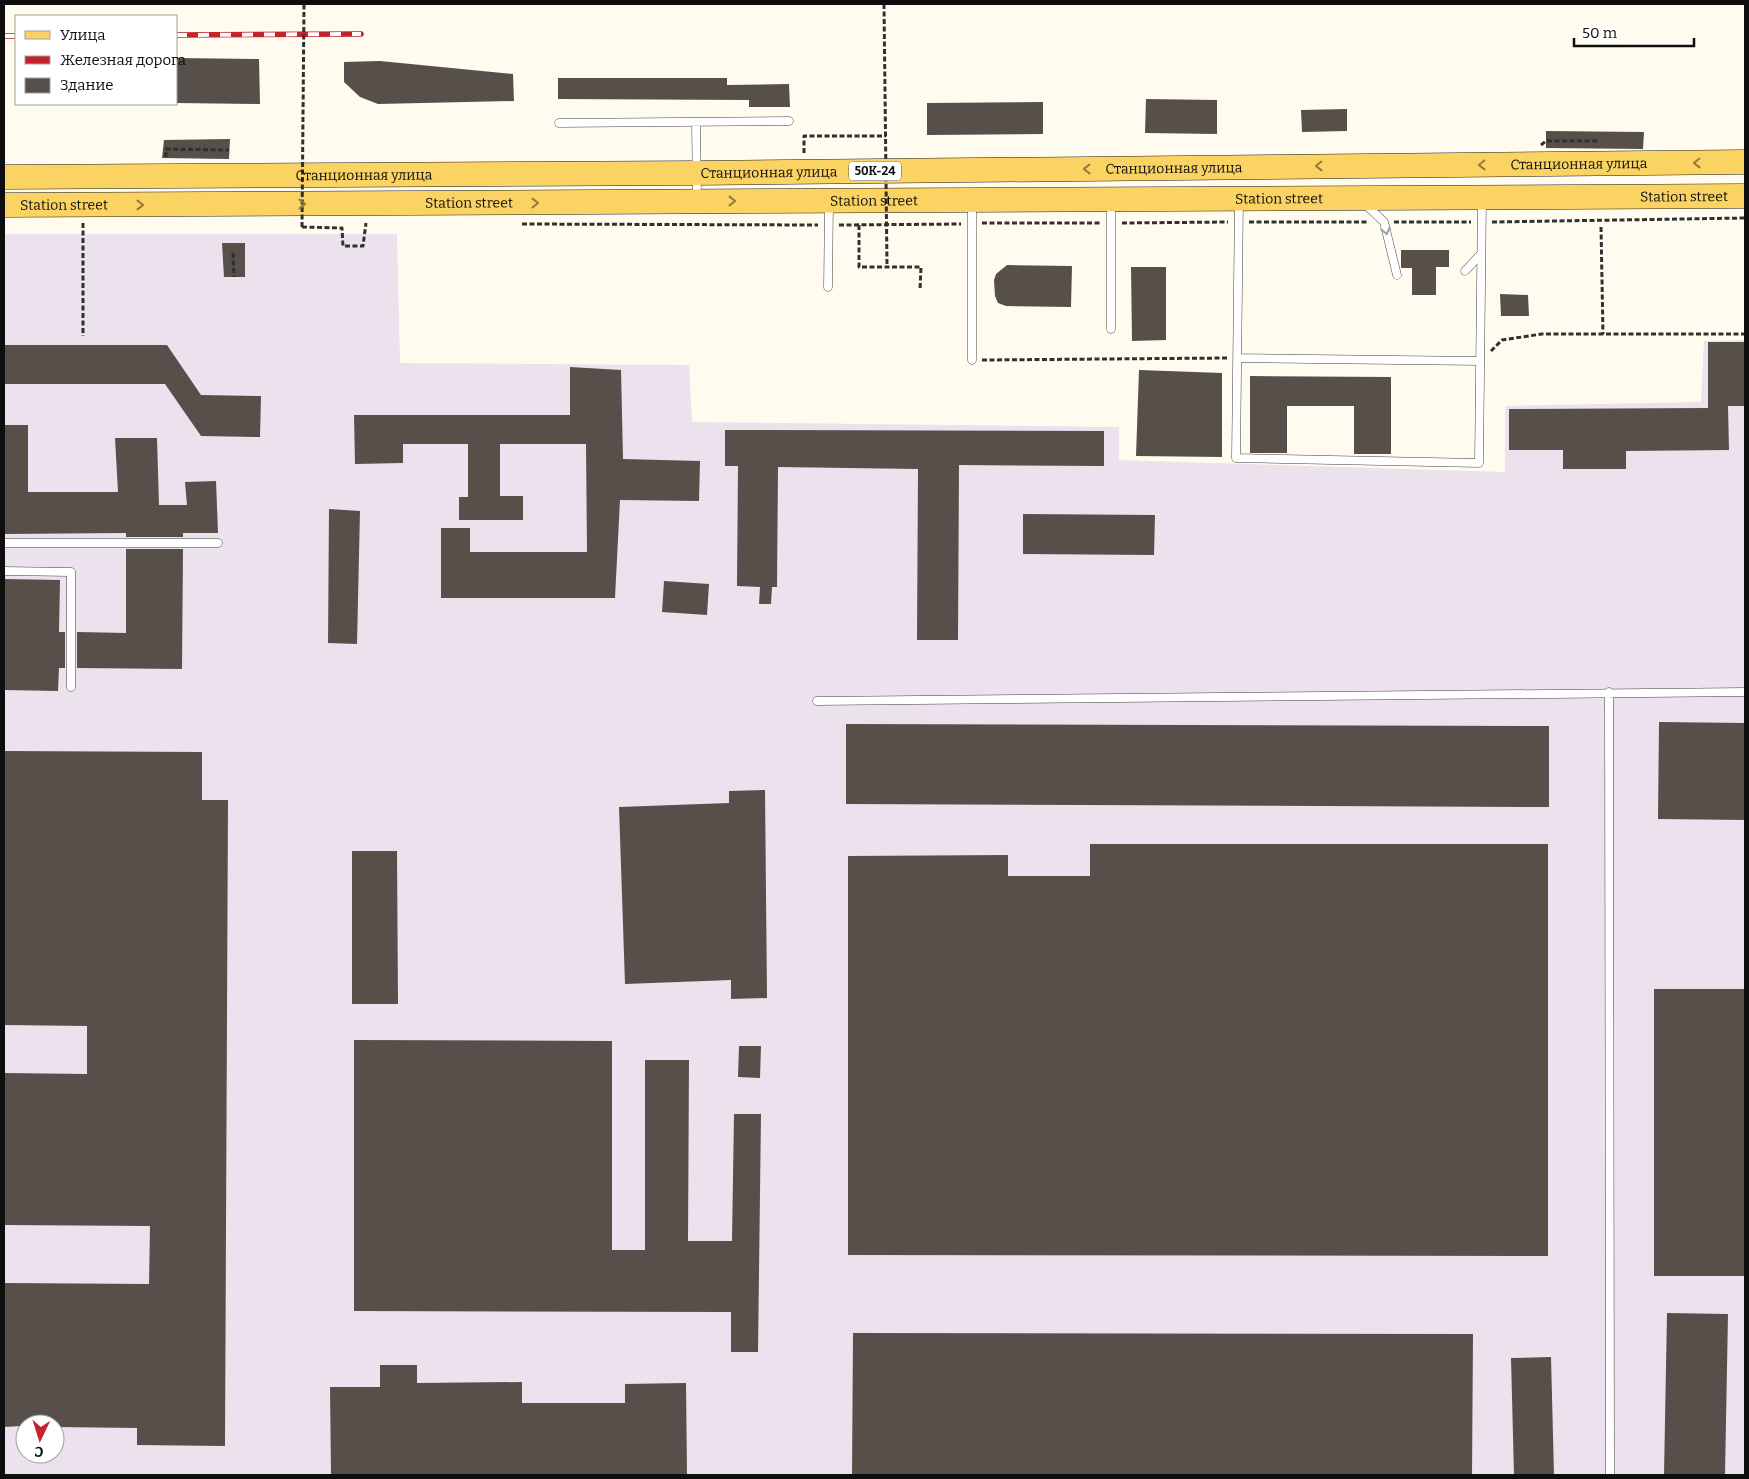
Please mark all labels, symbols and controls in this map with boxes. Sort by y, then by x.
legend [15,15,178,105]
scale bar [1574,15,1694,47]
text: 50 m [1582,24,1618,42]
text: Улица [60,26,106,44]
text: Железная дорога [60,51,186,69]
text: Здание [60,76,114,94]
street label: Станционная улица [1510,155,1648,173]
one-way arrow [1692,158,1700,168]
street label: Станционная улица [1105,159,1243,177]
one-way arrow [1477,160,1485,170]
one-way arrow [1315,161,1323,172]
road number: 50К-24 [849,162,901,180]
street label: Станционная улица [700,163,838,181]
one-way arrow [1082,164,1090,174]
street label: Станционная улица [295,166,433,184]
street label: Station street [1640,188,1728,205]
street label: Station street [1235,190,1323,207]
street label: Station street [830,192,918,209]
street label: Station street [425,194,513,211]
street label: Station street [20,196,108,213]
one-way arrow [729,196,737,206]
one-way arrow [532,198,539,208]
one-way arrow [299,199,307,209]
one-way arrow [136,200,144,210]
one-way arrow [1380,226,1391,235]
north arrow [15,1414,65,1464]
text: С [34,1443,44,1460]

